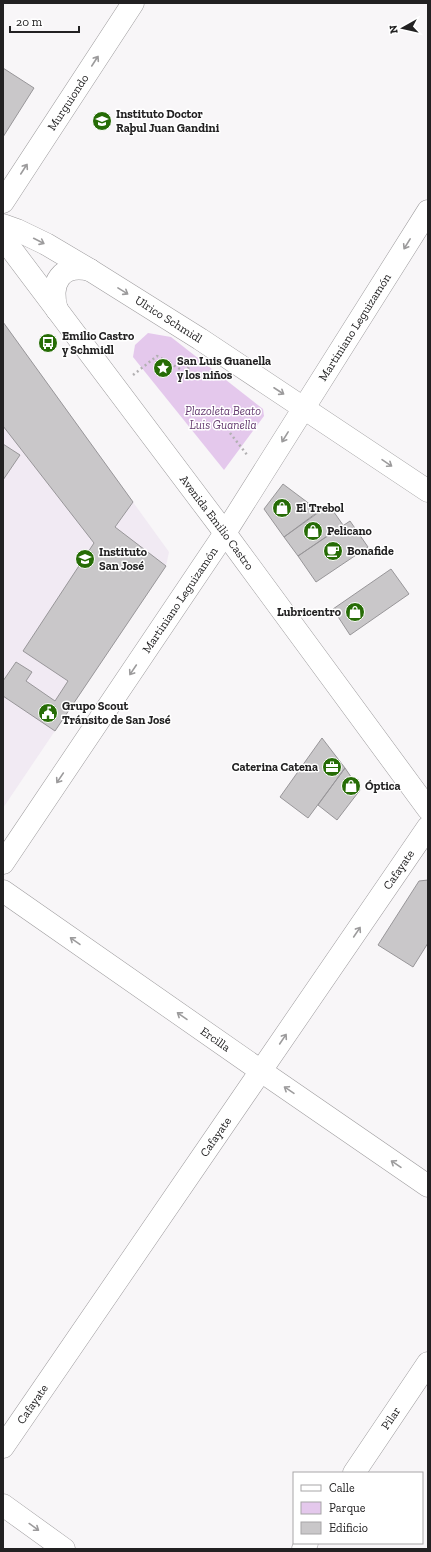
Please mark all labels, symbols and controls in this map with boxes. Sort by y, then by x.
scale bar [10,8,79,34]
north arrow [383,8,423,48]
text: 20 m [16,15,43,29]
text: N [386,24,401,34]
one-way arrow [91,55,100,66]
street label: Murguiondo [45,71,92,133]
place label: Instituto Doctor Raþul Juan Gandini [116,107,220,135]
school or university icon: Instituto Doctor Raþul Juan Gandini [91,110,113,132]
one-way arrow [20,164,28,175]
one-way arrow [32,238,44,245]
one-way arrow [403,238,411,249]
street label: Martiniano Leguizamón [316,271,394,384]
one-way arrow [117,287,129,295]
street label: Ulrico Schmidl [132,293,205,346]
place label: Emilio Castro y Schmidl [62,329,135,357]
bus stop icon: Emilio Castro y Schmidl [37,332,59,354]
place label: San Luis Guanella y los niños [177,354,271,382]
place icon: San Luis Guanella y los niños [152,357,174,379]
one-way arrow [274,387,285,395]
park label: Plazoleta Beato Luis Guanella [185,404,261,432]
one-way arrow [281,431,289,443]
one-way arrow [382,459,393,468]
street label: Avenida Emilio Castro [177,472,257,573]
shop icon: El Trebol [271,497,293,519]
place label: El Trebol [296,501,345,515]
shop icon: Pelicano [302,520,324,542]
place label: Pelicano [327,524,373,538]
cafe icon: Bonafide [322,540,344,562]
street label: Martiniano Leguizamón [139,544,221,656]
place label: Bonafide [347,544,394,558]
place label: Instituto San José [99,545,148,573]
school or university icon: Instituto San José [74,548,96,570]
shop icon: Lubricentro [344,601,366,623]
place label: Lubricentro [277,605,342,619]
one-way arrow [129,664,137,675]
place label: Grupo Scout Tránsito de San José [62,699,171,727]
public building icon: Grupo Scout Tránsito de San José [37,702,59,724]
office icon: Caterina Catena [321,756,343,778]
place label: Caterina Catena [232,760,318,774]
one-way arrow [56,772,64,783]
shop icon: Óptica [340,775,362,797]
place label: Óptica [365,779,400,793]
street label: Cafayate [380,847,417,892]
one-way arrow [352,926,361,937]
one-way arrow [70,937,81,945]
one-way arrow [177,1012,188,1020]
street label: Ercilla [198,1024,233,1055]
one-way arrow [279,1034,287,1045]
one-way arrow [283,1086,294,1094]
street label: Cafayate [197,1114,234,1159]
one-way arrow [391,1160,402,1168]
street label: Cafayate [14,1381,51,1427]
street label: Pilar [378,1404,403,1432]
legend [293,1472,423,1544]
text: Calle [329,1481,355,1495]
text: Parque [329,1501,366,1515]
text: Edificio [329,1521,368,1535]
one-way arrow [28,1523,39,1531]

